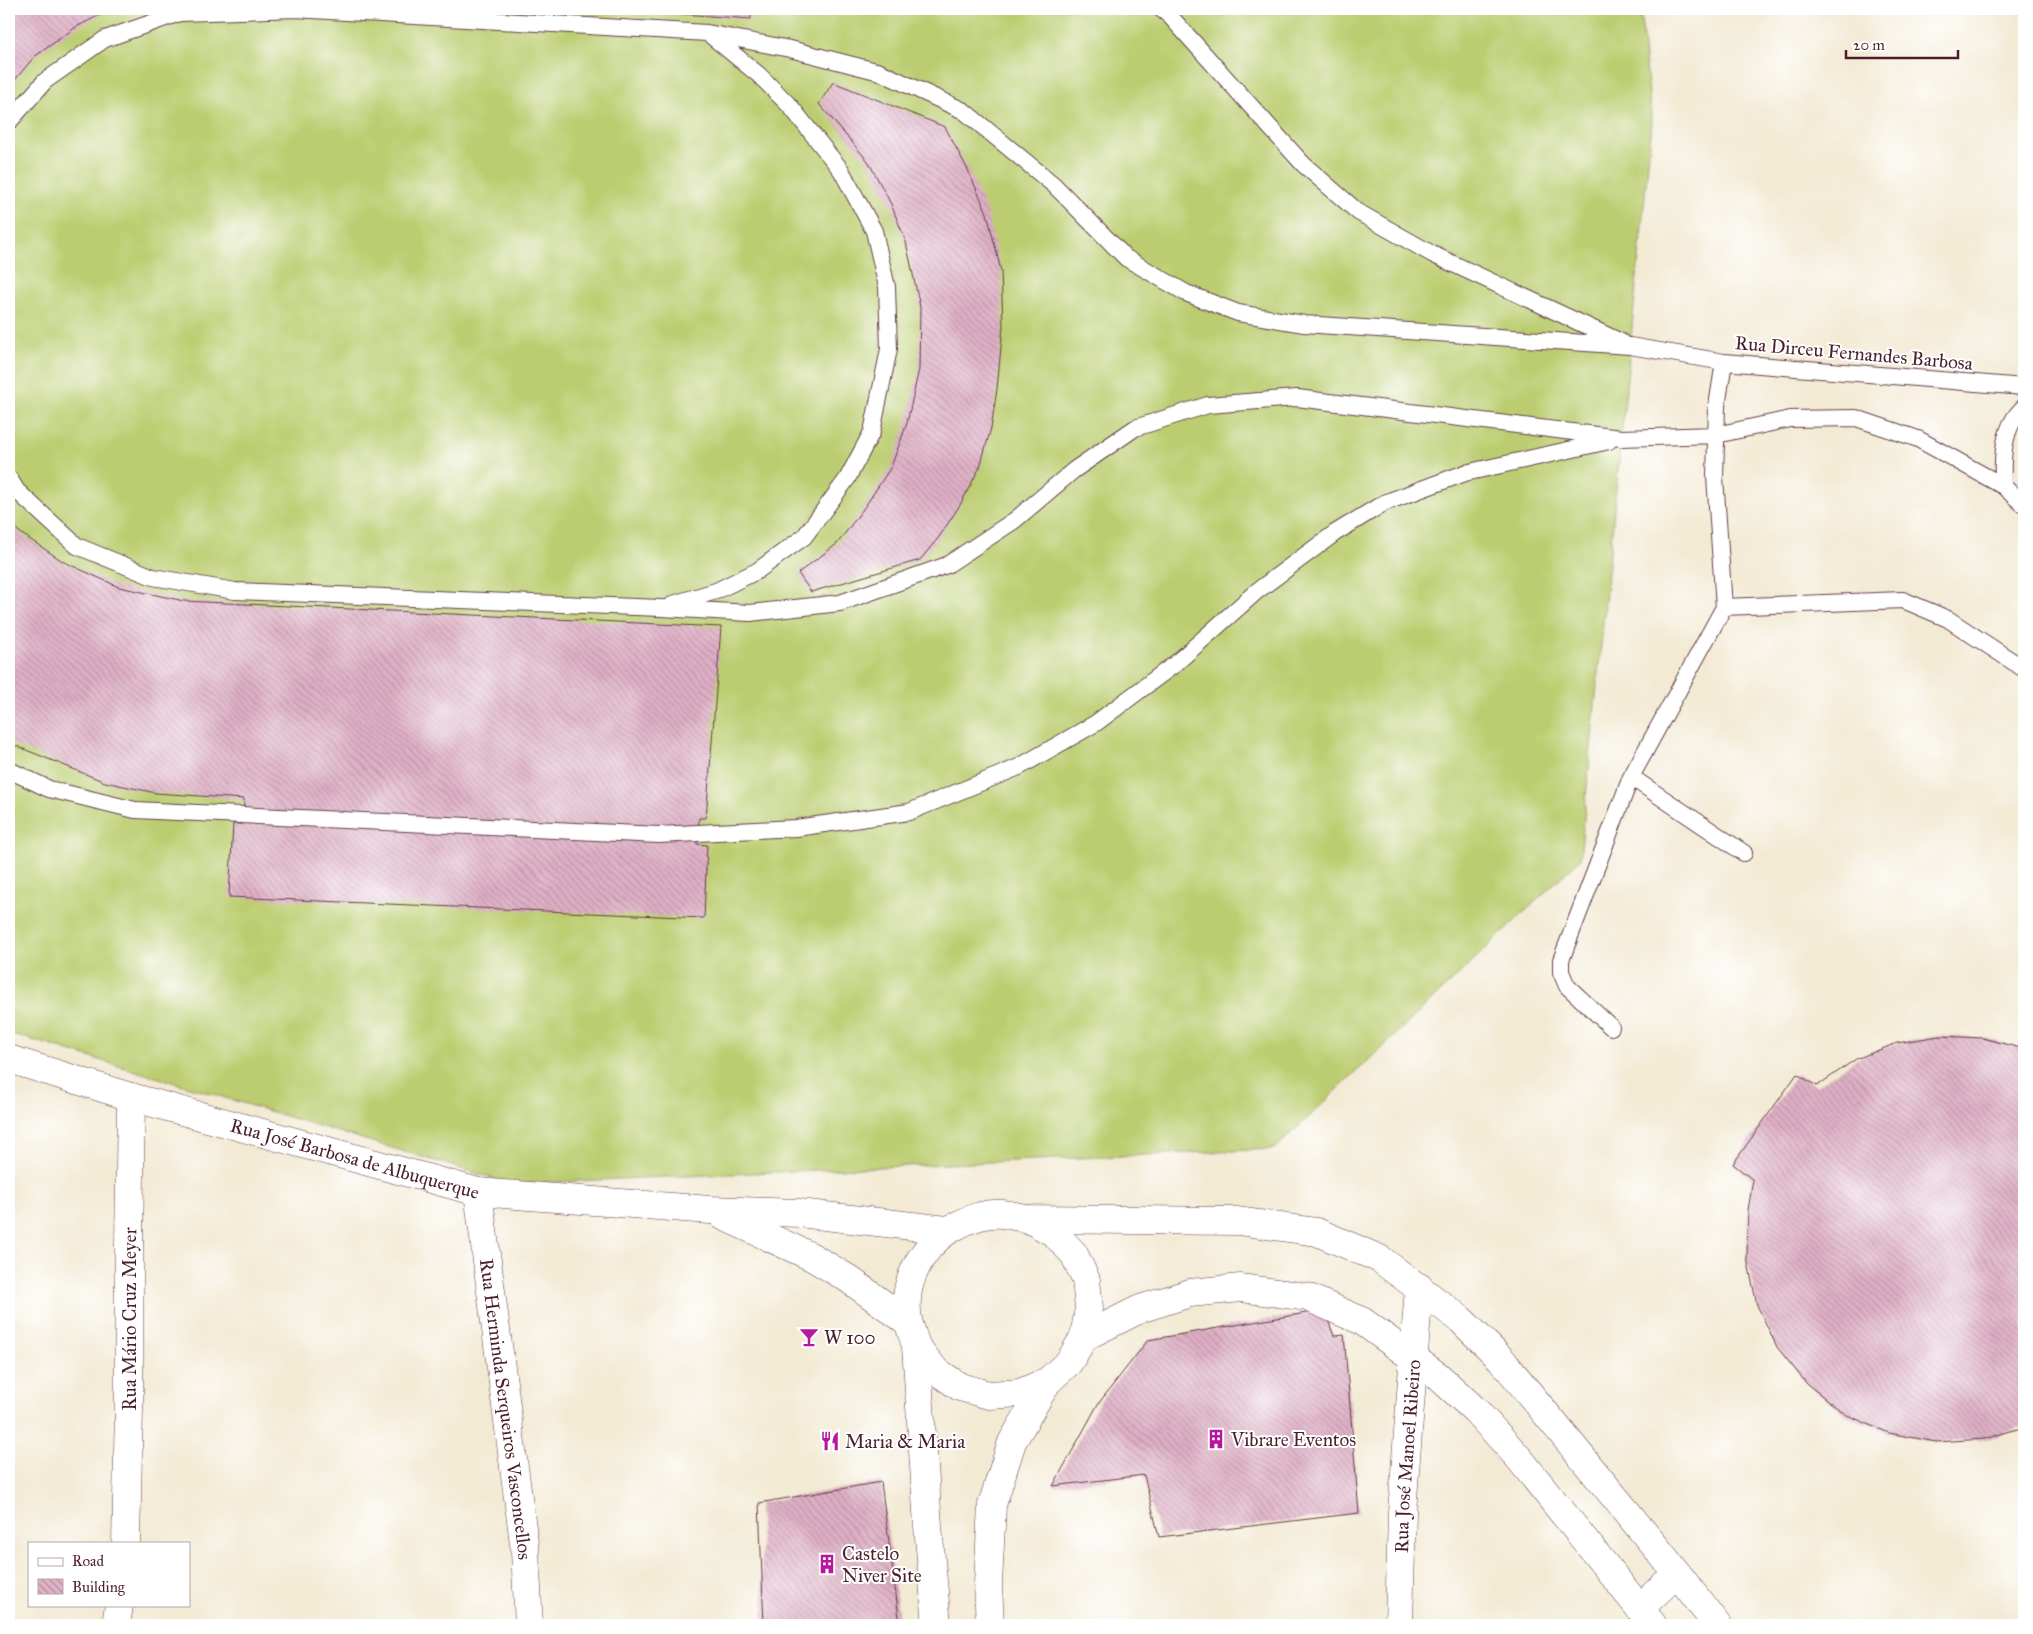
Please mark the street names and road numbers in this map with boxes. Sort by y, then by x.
street label: Rua Dirceu Fernandes Barbosa [1734,331,1975,375]
street label: Rua José Barbosa de Albuquerque [228,1113,482,1203]
street label: Rua Mário Cruz Meyer [117,1226,141,1411]
street label: Rua Herminda Serqueiros Vasconcellos [475,1257,537,1560]
street label: Rua José Manoel Ribeiro [1389,1358,1425,1553]

